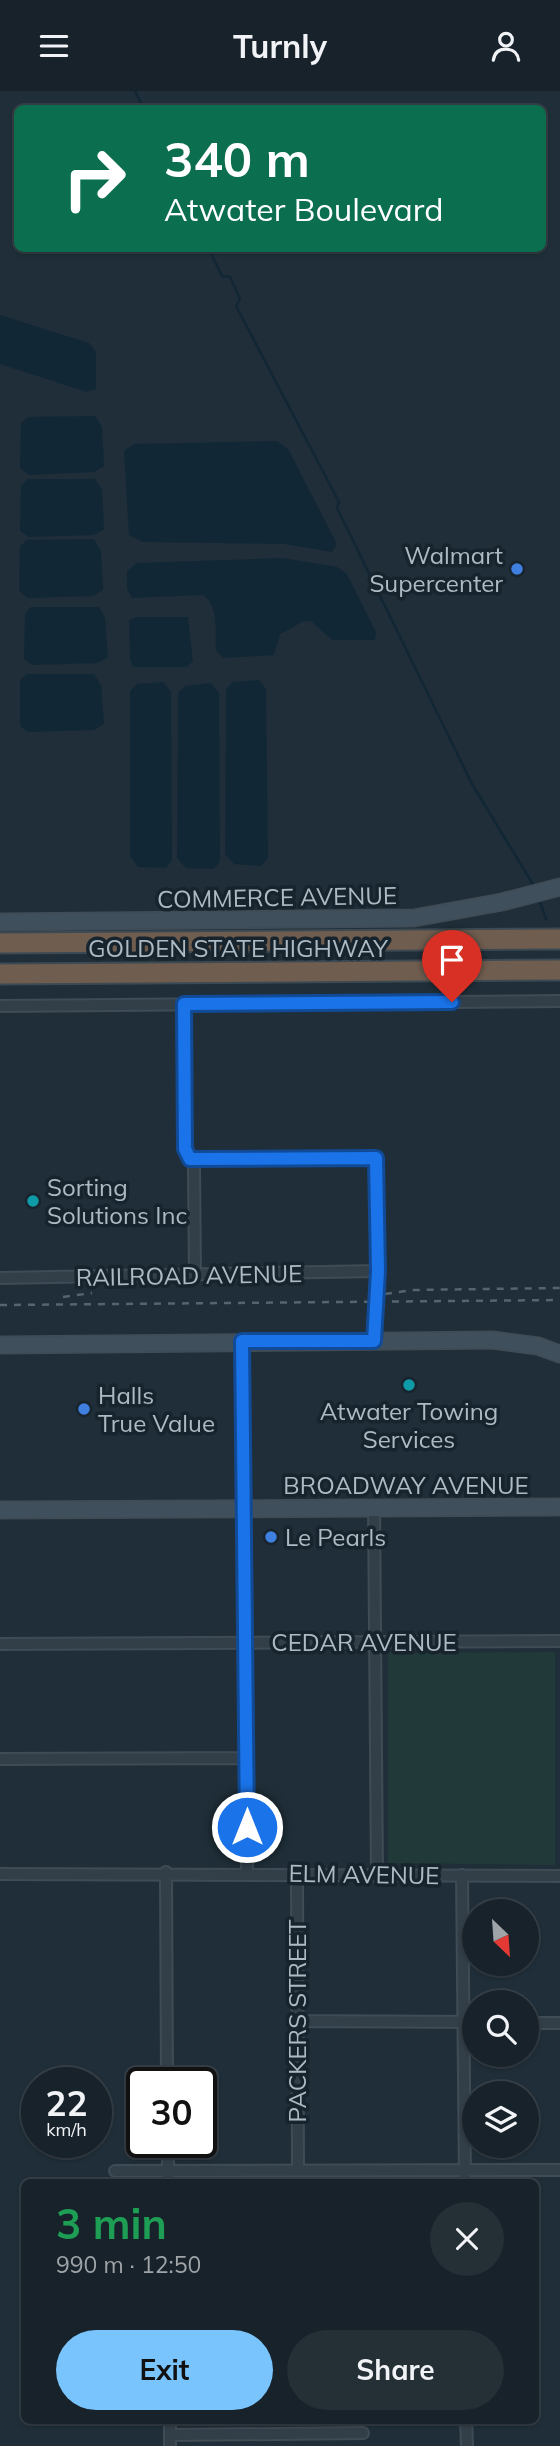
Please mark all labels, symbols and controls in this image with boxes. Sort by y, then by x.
text: Turnly [233,26,327,66]
icon: menu [35,27,73,65]
icon: person [487,27,525,65]
text: 340 m [164,128,310,189]
icon: right [49,133,140,224]
text: Atwater Boulevard [164,189,443,229]
place label: Walmart Supercenter [369,540,503,598]
marker: Walmart Supercenter [509,561,525,577]
street label: COMMERCE AVENUE [157,880,397,914]
pin [422,930,482,1002]
street label: GOLDEN STATE HIGHWAY [88,933,388,963]
icon: arrive [433,941,471,979]
place label: Sorting Solutions Inc [47,1172,188,1230]
marker: Sorting Solutions Inc [25,1193,41,1209]
street label: RAILROAD AVENUE [75,1258,303,1292]
marker: Atwater Towing Services [401,1377,417,1393]
place label: Halls True Value [98,1380,215,1438]
place label: Atwater Towing Services [320,1396,498,1454]
marker: Halls True Value [76,1401,92,1417]
street label: BROADWAY AVENUE [283,1470,529,1500]
place label: Le Pearls [285,1522,386,1552]
marker: Le Pearls [263,1529,279,1545]
street label: CEDAR AVENUE [271,1627,457,1657]
position arrow [210,1790,284,1864]
street label: ELM AVENUE [288,1858,440,1890]
north arrow [462,1899,539,1976]
map controls [462,1899,539,2158]
street label: PACKERS STREET [282,1919,312,2122]
button: search [462,1990,539,2067]
speed limit sign: 30 [126,2067,217,2158]
text: 22 [45,2081,88,2125]
button: layers [462,2081,539,2158]
text: km/h [46,2118,87,2141]
text: 3 min [56,2197,167,2250]
button: close [430,2202,504,2276]
text: 990 m · 12:50 [56,2250,201,2279]
button: Exit [56,2330,273,2410]
button: Share [287,2330,504,2410]

